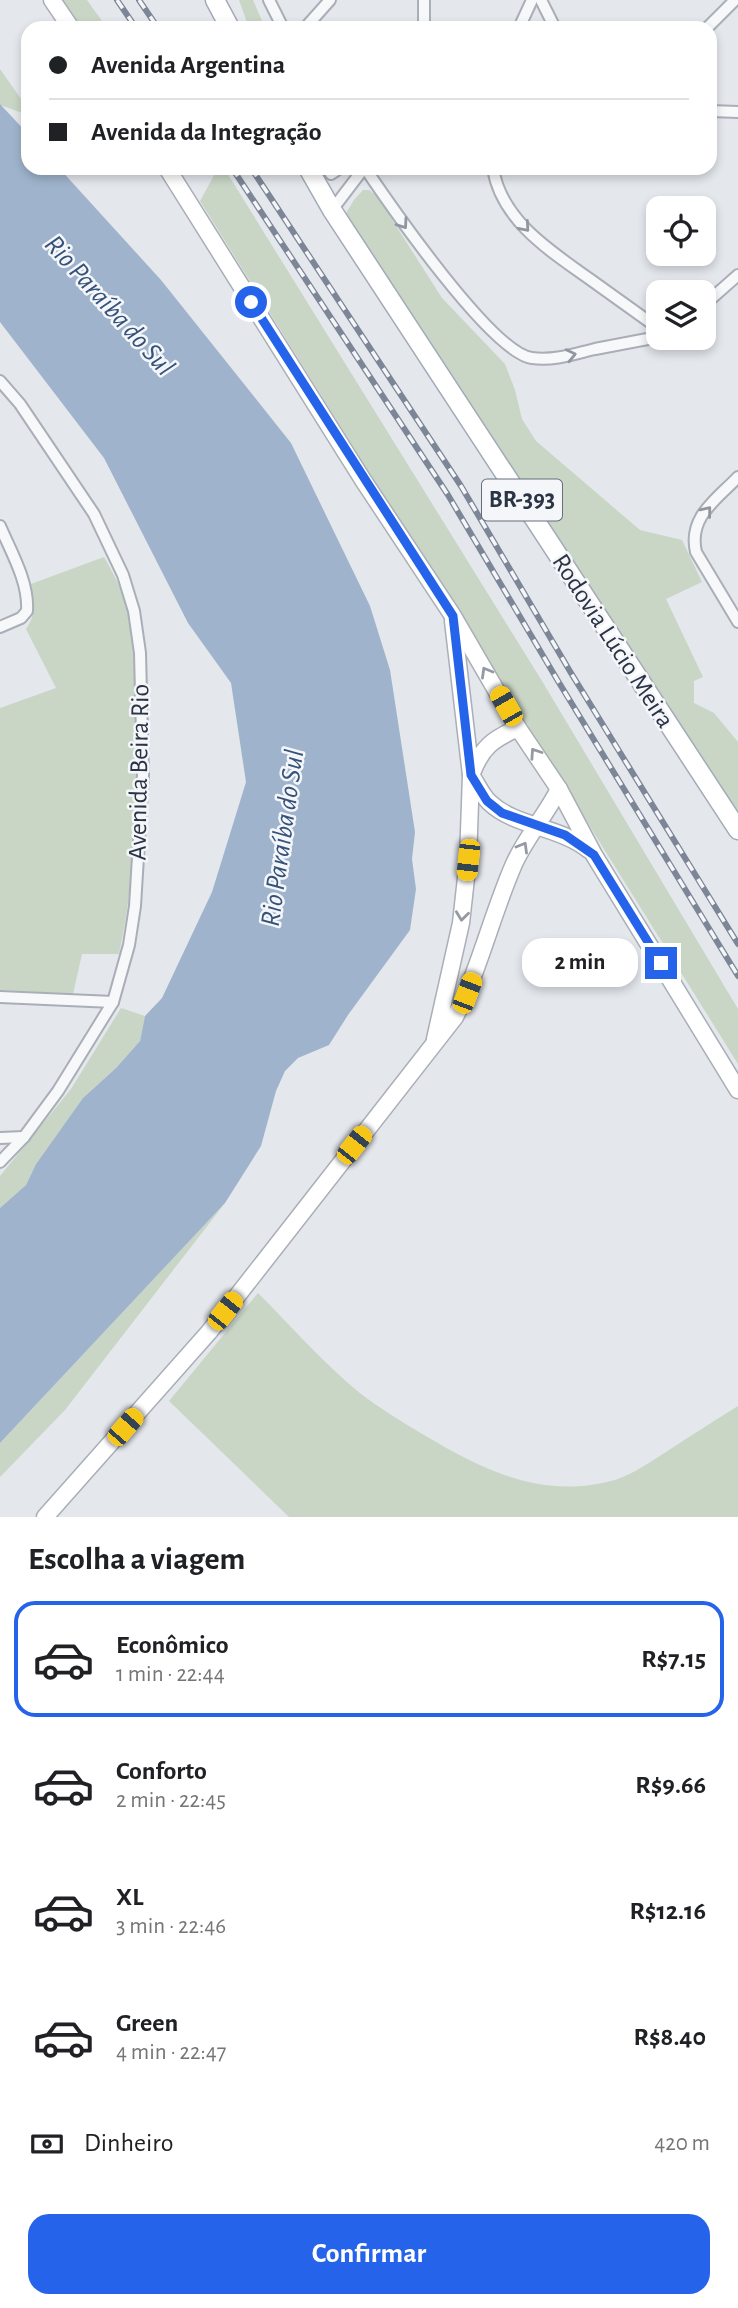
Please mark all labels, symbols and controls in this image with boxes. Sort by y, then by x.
text: Avenida Argentina [91,52,285,78]
text: Avenida da Integração [91,119,322,145]
map controls [646,196,716,350]
button: locate [646,196,716,266]
one-way arrow [395,216,407,229]
one-way arrow [517,219,529,232]
water label: Rio Paraíba do Sul [39,230,179,382]
button: layers [646,280,716,350]
route start [235,286,267,318]
one-way arrow [565,349,577,363]
road number: BR-393 [482,480,562,520]
one-way arrow [698,506,711,518]
street label: Rodovia Lúcio Meira [547,549,679,733]
one-way arrow [481,666,494,679]
car [487,683,526,729]
street label: Avenida Beira Rio [124,684,154,860]
water label: Rio Paraíba do Sul [257,748,309,928]
one-way arrow [531,748,543,761]
car [456,838,481,882]
one-way arrow [515,842,528,855]
one-way arrow [454,910,469,922]
callout: 2 min [521,939,636,988]
route end [645,947,677,979]
text: 2 min [554,951,606,974]
car [450,970,485,1016]
car [333,1122,376,1168]
car [204,1288,247,1334]
car [104,1404,147,1450]
text: Escolha a viagem [28,1543,245,1575]
icon: car [32,1628,95,1691]
text: Econômico [116,1632,229,1658]
text: R$7.15 [641,1646,706,1672]
text: 1 min · 22:44 [116,1663,225,1686]
icon: car [32,1754,95,1817]
text: Conforto [116,1758,207,1784]
text: R$9.66 [635,1772,706,1798]
text: 2 min · 22:45 [116,1789,226,1812]
icon: car [32,1880,95,1943]
text: XL [116,1884,143,1910]
text: R$12.16 [629,1898,706,1924]
text: 3 min · 22:46 [116,1915,226,1938]
icon: car [32,2006,95,2069]
text: Green [116,2010,178,2036]
text: R$8.40 [634,2024,706,2050]
text: 4 min · 22:47 [116,2041,226,2064]
icon: cash [28,2125,66,2163]
text: Dinheiro [84,2130,173,2156]
text: 420 m [654,2132,710,2155]
button: Confirmar [28,2214,710,2294]

